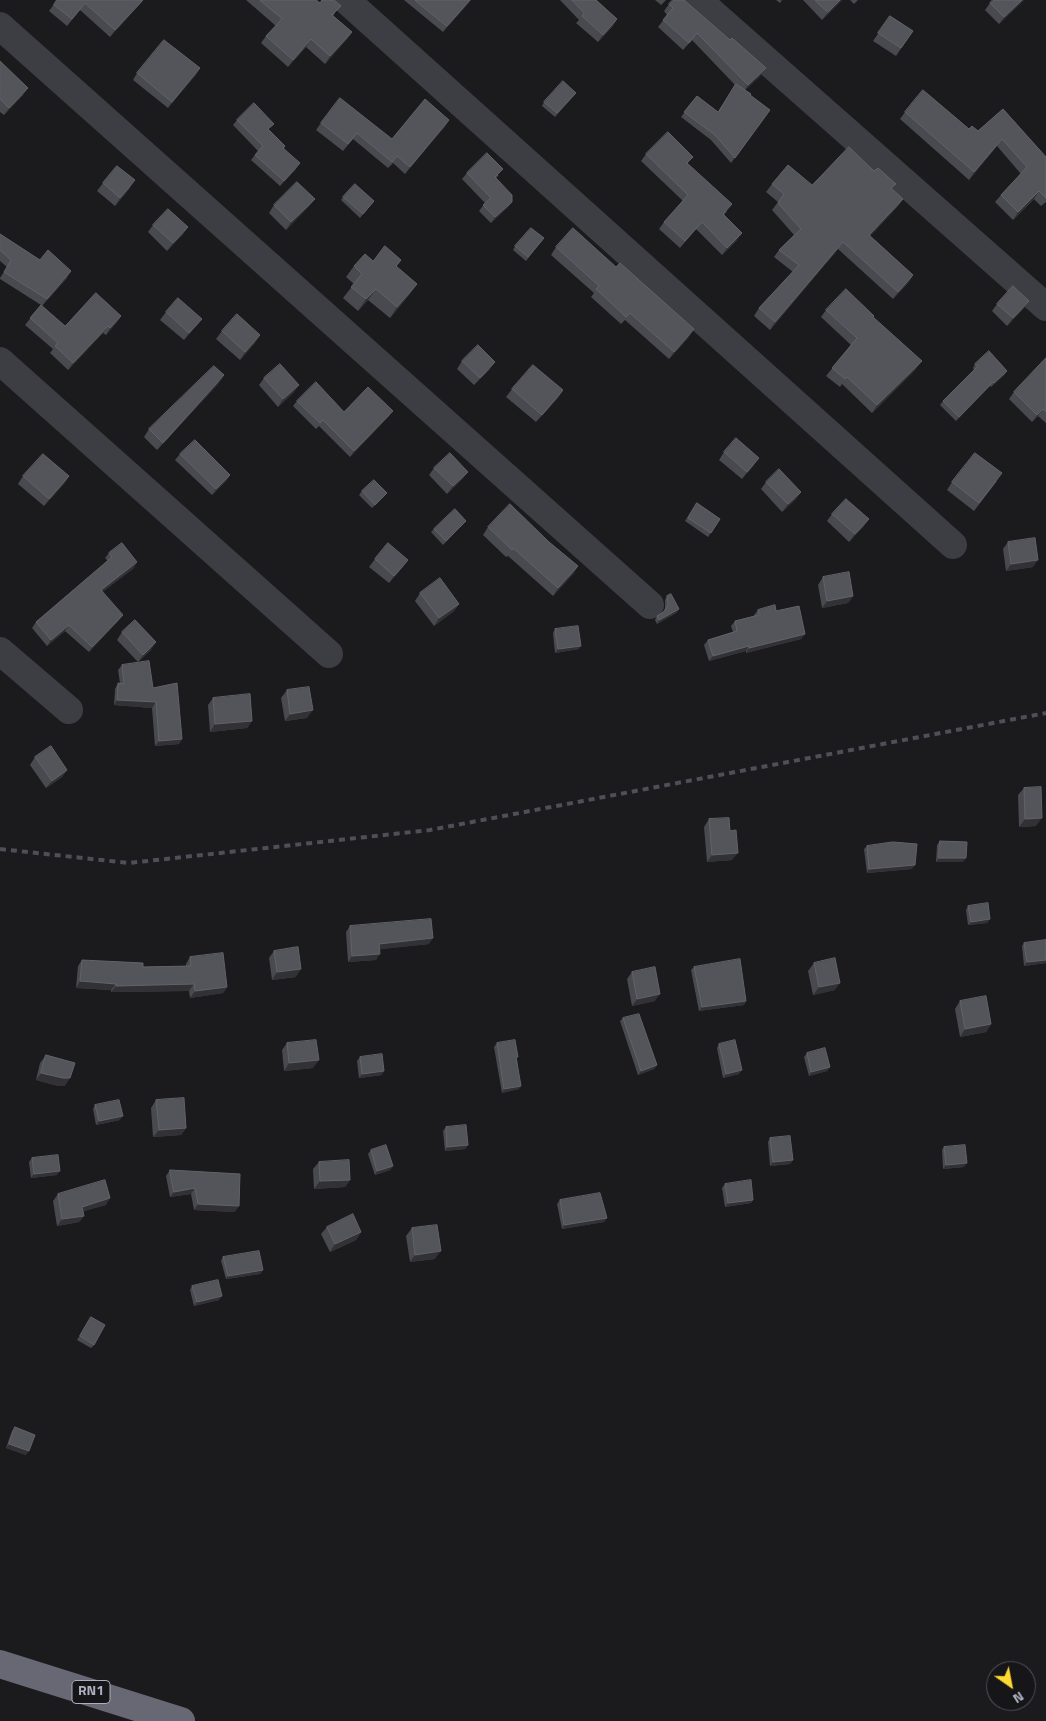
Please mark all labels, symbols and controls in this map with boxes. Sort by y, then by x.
north arrow [986,1661,1036,1711]
road number: RN1 [72,1680,110,1704]
text: N [1009,1687,1029,1710]

